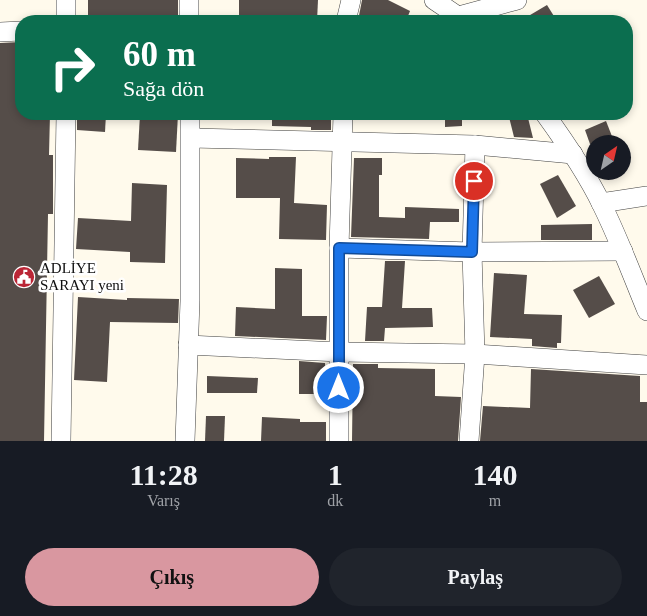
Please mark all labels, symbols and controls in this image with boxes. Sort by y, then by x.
icon: right [40,35,105,100]
text: 60 m [123,35,196,74]
text: Sağa dön [123,76,204,101]
north arrow [586,135,631,180]
map controls [586,135,631,180]
pin [453,160,495,202]
icon: arrive [460,167,488,195]
place label: ADLİYE SARAYI yeni [40,260,124,293]
public building icon: ADLİYE SARAYI yeni [12,265,36,289]
position arrow [312,361,364,413]
text: 11:28 [129,458,198,491]
text: 1 [328,458,343,491]
text: 140 [473,458,518,491]
text: Varış [147,492,180,509]
text: dk [327,492,343,509]
text: m [489,492,501,509]
button: Çıkış [25,548,319,606]
button: Paylaş [329,548,622,606]

